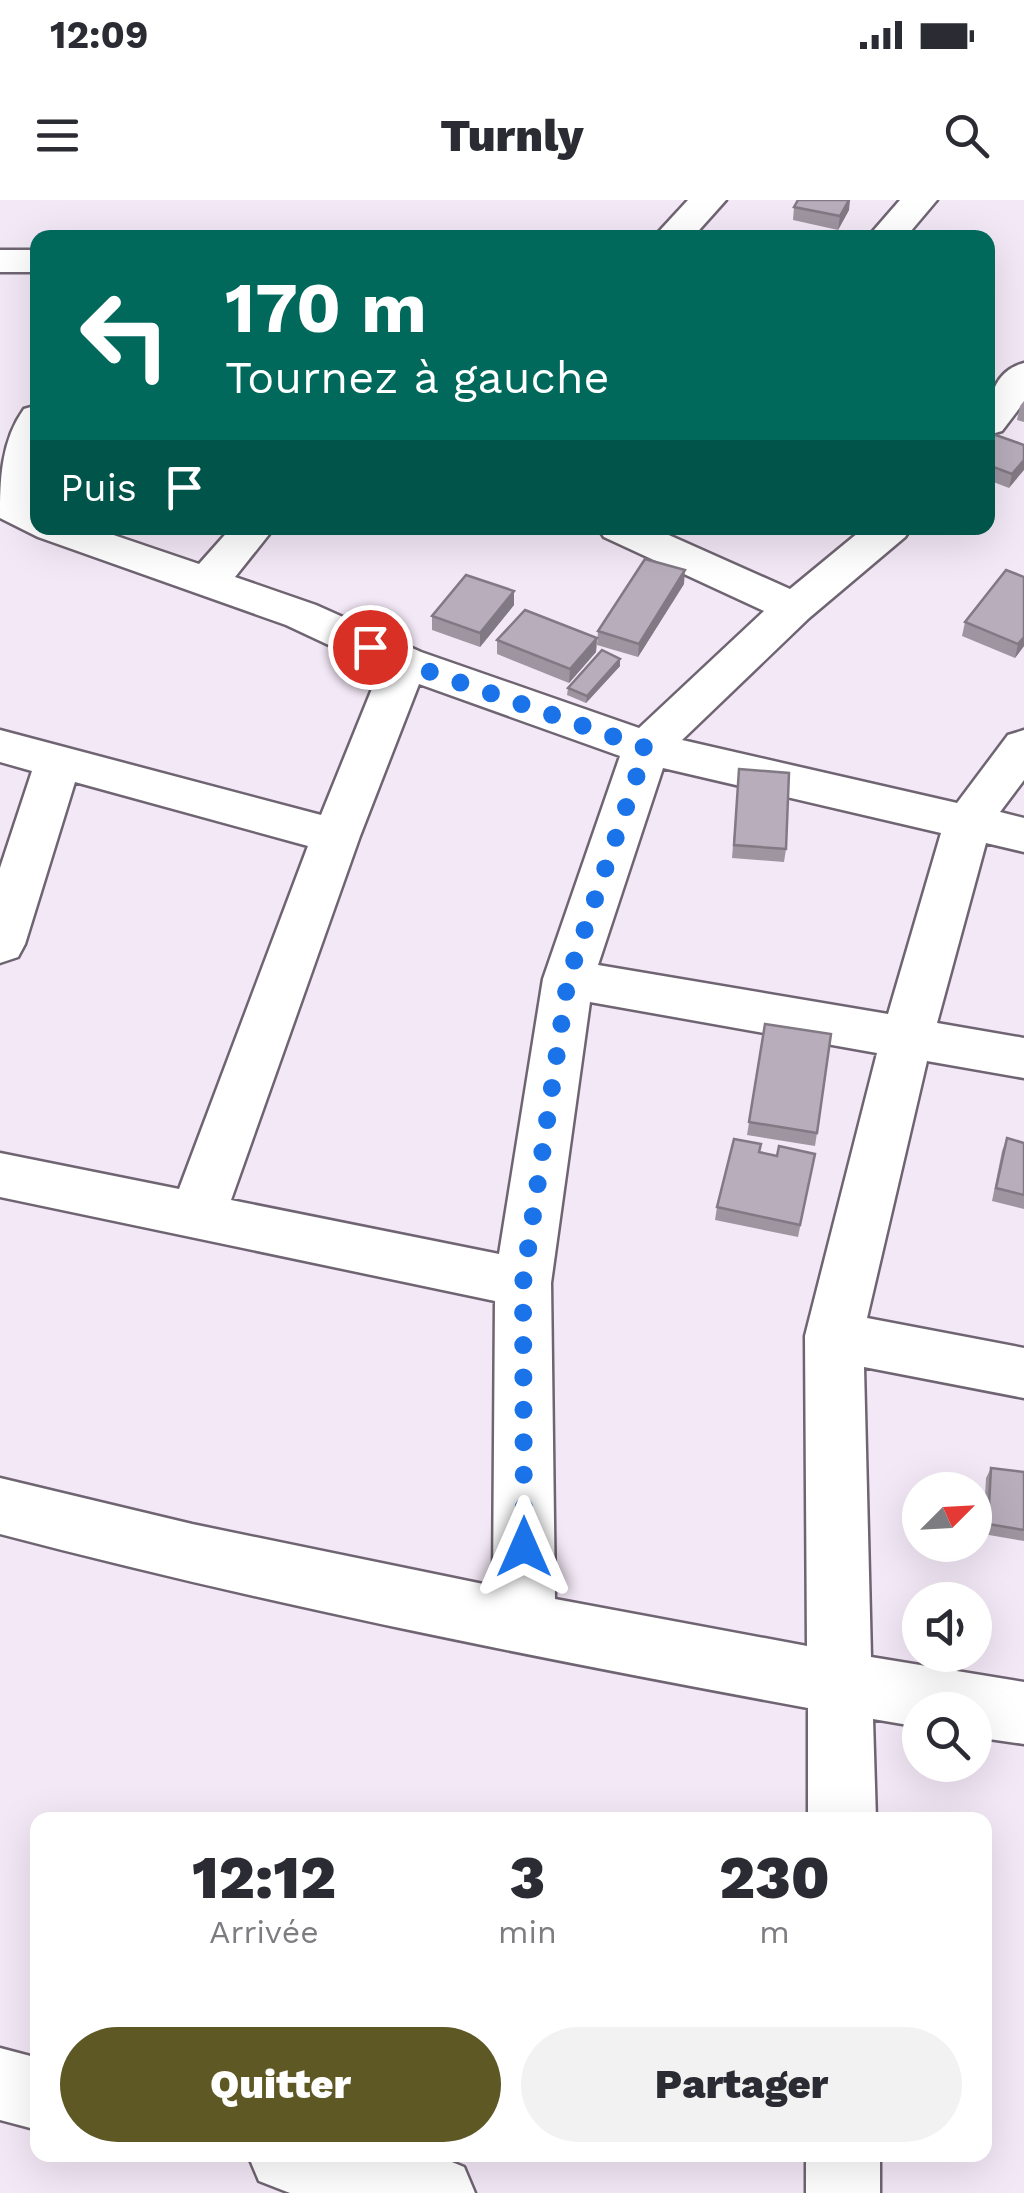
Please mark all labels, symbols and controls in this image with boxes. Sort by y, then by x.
text: 12:09 [50,13,148,57]
icon: menu [30,108,85,163]
icon: search [939,108,994,163]
text: Turnly [440,109,584,162]
text: 170 m [225,267,427,349]
icon: left [60,270,190,400]
text: Tournez à gauche [225,351,610,404]
icon: arrive [157,460,212,515]
text: Puis [60,466,137,510]
pin [328,605,413,690]
icon: arrive [343,620,398,675]
north arrow [902,1472,992,1562]
map controls [902,1472,992,1782]
position arrow [472,1495,576,1599]
button: sound [902,1582,992,1672]
button: search [902,1692,992,1782]
text: 12:12 [192,1842,336,1913]
text: 3 [510,1842,545,1913]
text: 230 [719,1842,830,1913]
text: Arrivée [209,1913,319,1951]
text: min [498,1913,557,1951]
text: m [759,1913,790,1951]
button: Quitter [60,2027,501,2142]
button: Partager [521,2027,962,2142]

